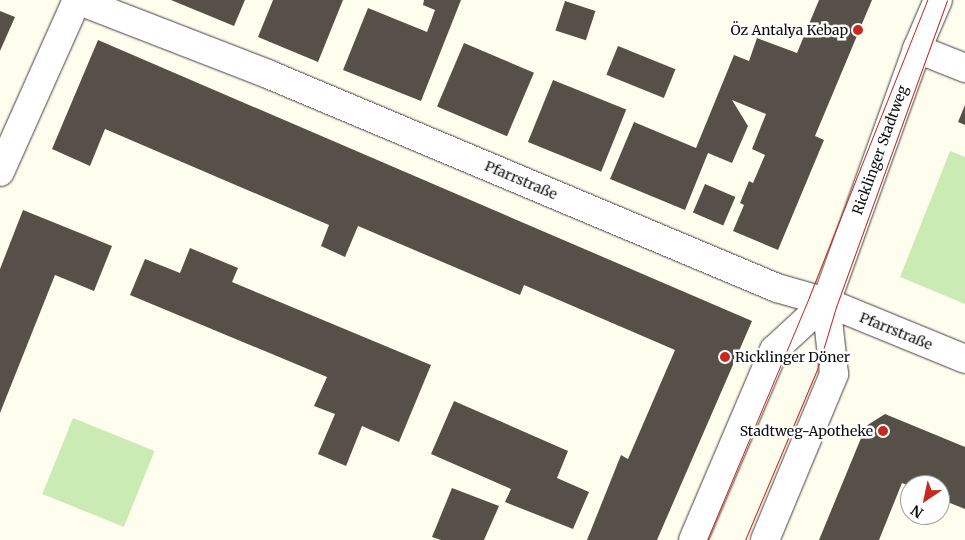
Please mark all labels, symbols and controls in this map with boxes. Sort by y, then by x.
place label: Öz Antalya Kebap [730,22,848,38]
marker: Öz Antalya Kebap [852,24,864,36]
street label: Ricklinger Stadtweg [849,83,911,217]
street label: Pfarrstraße [482,157,560,203]
street label: Pfarrstraße [857,309,935,353]
place label: Ricklinger Döner [735,349,850,365]
marker: Ricklinger Döner [719,351,731,363]
place label: Stadtweg-Apotheke [740,423,873,439]
marker: Stadtweg-Apotheke [877,425,889,437]
north arrow [900,475,950,525]
text: N [908,501,927,522]

